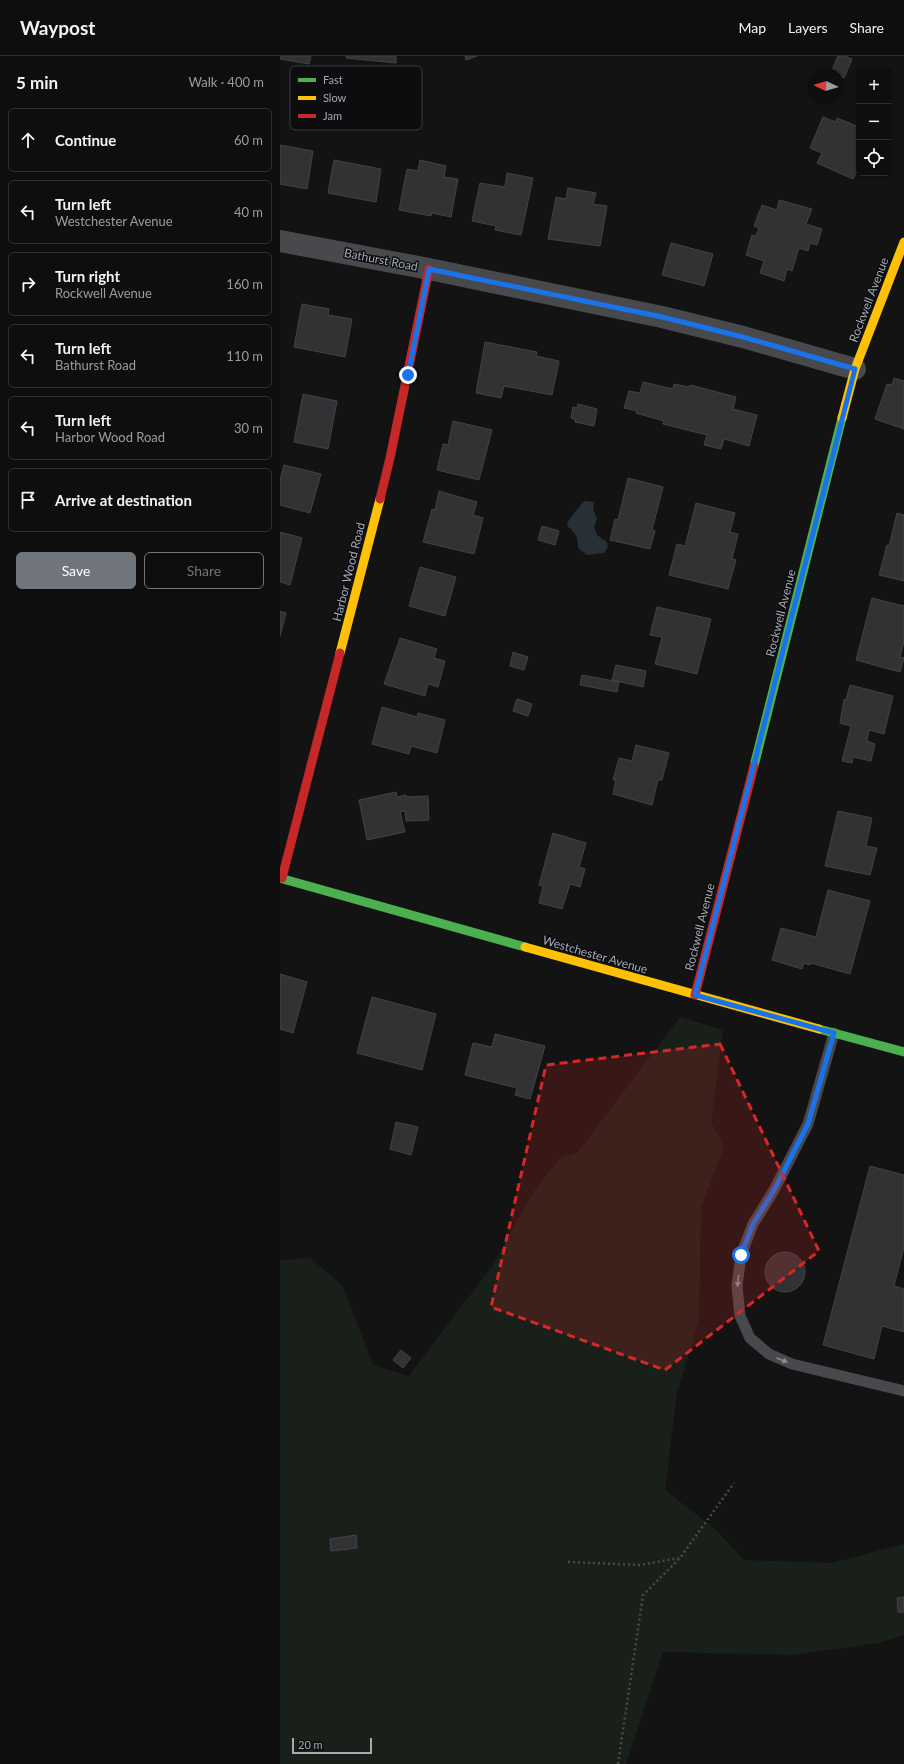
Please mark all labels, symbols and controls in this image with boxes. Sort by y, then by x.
text: Waypost [20,16,95,39]
text: Map [738,19,766,36]
text: Layers [788,19,828,36]
text: Share [850,19,884,36]
legend [290,66,422,130]
north arrow [808,68,844,104]
map controls [856,68,892,176]
button: + [856,68,892,104]
text: 5 min [16,72,58,93]
text: Fast [323,73,343,86]
text: Walk · 400 m [188,74,264,90]
text: Slow [323,91,347,104]
button: − [856,104,892,140]
text: Jam [323,109,342,122]
icon: ahead [17,129,39,151]
text: Continue [55,131,116,149]
text: 60 m [234,132,263,148]
button: locate [856,140,892,176]
text: Turn left [55,195,111,213]
icon: left [17,201,39,223]
text: 40 m [234,204,263,220]
text: Westchester Avenue [55,213,173,229]
street label: Bathurst Road [343,245,419,274]
street label: Rockwell Avenue [845,255,892,344]
text: Turn right [55,267,120,285]
icon: right [17,273,39,295]
text: 160 m [226,276,263,292]
text: Rockwell Avenue [55,285,152,301]
text: Turn left [55,339,111,357]
icon: left [17,345,39,367]
text: 110 m [226,348,263,364]
text: Bathurst Road [55,357,136,373]
route end [399,366,417,384]
text: Turn left [55,411,111,429]
icon: left [17,417,39,439]
text: 30 m [234,420,263,436]
text: Harbor Wood Road [55,429,165,445]
icon: arrive [17,489,39,511]
text: Arrive at destination [55,491,192,509]
street label: Harbor Wood Road [329,521,368,623]
button: Save [16,552,136,589]
button: Share [144,552,264,589]
street label: Rockwell Avenue [762,568,799,658]
street label: Rockwell Avenue [681,882,718,972]
street label: Westchester Avenue [541,932,649,977]
route start [732,1246,750,1264]
one-way arrow [735,1275,741,1287]
one-way arrow [776,1357,788,1363]
scale bar [292,1736,372,1755]
text: 20 m [298,1738,323,1751]

